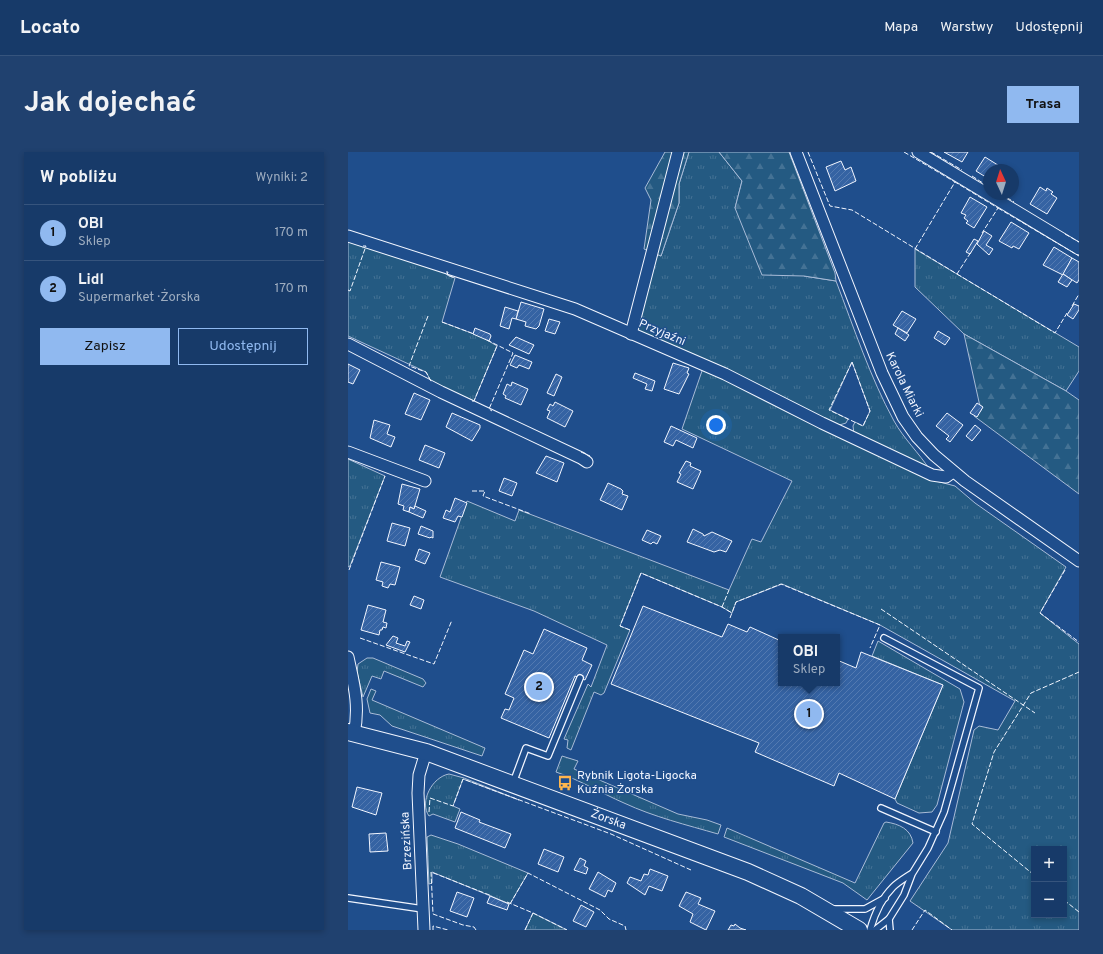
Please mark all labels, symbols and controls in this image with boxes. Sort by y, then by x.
text: Locato [20,16,80,40]
text: Mapa [884,19,918,36]
text: Warstwy [940,19,993,36]
text: Udostępnij [1015,19,1083,36]
text: Jak dojechać [24,86,197,122]
button: Trasa [1007,86,1079,123]
north arrow [983,164,1019,200]
text: W pobliżu [40,167,117,189]
text: Wyniki: 2 [255,170,308,186]
text: OBI [78,215,104,234]
text: 1 [50,225,56,241]
text: 170 m [274,225,308,241]
text: Sklep [78,234,111,250]
text: Lidl [78,271,104,290]
text: 2 [49,281,57,297]
text: 170 m [274,281,308,297]
text: Supermarket · Żorska [78,290,200,306]
street label: Przyjaźni [636,316,688,350]
button: Zapisz [40,328,170,365]
button: Udostępnij [178,328,308,365]
street label: Karola Miarki [881,350,927,420]
your location [706,415,726,435]
popup [778,634,840,686]
text: OBI [793,643,818,662]
text: Sklep [793,662,825,678]
pin: 2 [526,672,552,702]
pin: 1 [796,699,822,729]
place label: Rybnik Ligota-Ligocka Kuźnia Żorska [577,768,697,798]
bus stop icon: Rybnik Ligota-Ligocka Kuźnia Żorska [556,774,574,792]
street label: Żorska [588,806,628,834]
street label: Brzezińska [397,811,417,871]
map controls [1031,846,1067,918]
button: + [1031,846,1067,882]
button: − [1031,882,1067,918]

